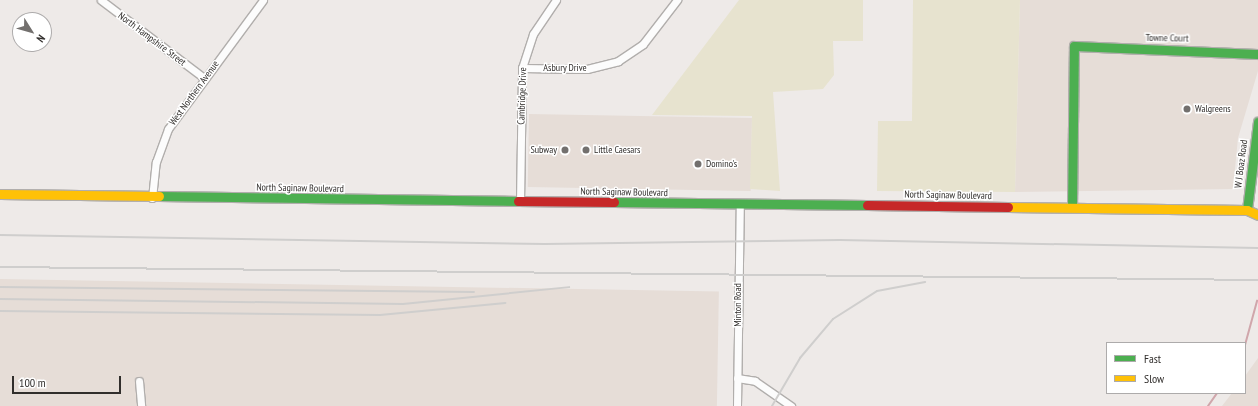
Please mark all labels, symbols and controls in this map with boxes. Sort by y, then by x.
street label: North Hampshire Street [116,10,188,68]
north arrow [12,12,52,52]
text: N [33,32,48,45]
street label: Towne Court [1145,32,1189,44]
street label: West Northern Avenue [166,58,222,128]
street label: Asbury Drive [543,62,587,74]
street label: Cambridge Drive [515,67,529,125]
place label: Walgreens [1195,103,1231,115]
marker: Walgreens [1182,104,1192,114]
street label: W J Boaz Road [1232,139,1250,189]
place label: Subway [530,144,557,156]
place label: Little Caesars [594,144,640,156]
marker: Subway [560,145,570,155]
marker: Little Caesars [581,145,591,155]
place label: Domino's [706,158,737,170]
marker: Domino's [693,159,703,169]
street label: North Saginaw Boulevard [256,181,344,195]
street label: North Saginaw Boulevard [580,185,668,199]
street label: North Saginaw Boulevard [904,188,992,202]
street label: Minton Road [732,283,744,327]
legend [1106,342,1246,394]
text: Fast [1144,351,1161,366]
scale bar [14,368,123,394]
text: Slow [1144,371,1164,386]
text: 100 m [19,375,46,390]

